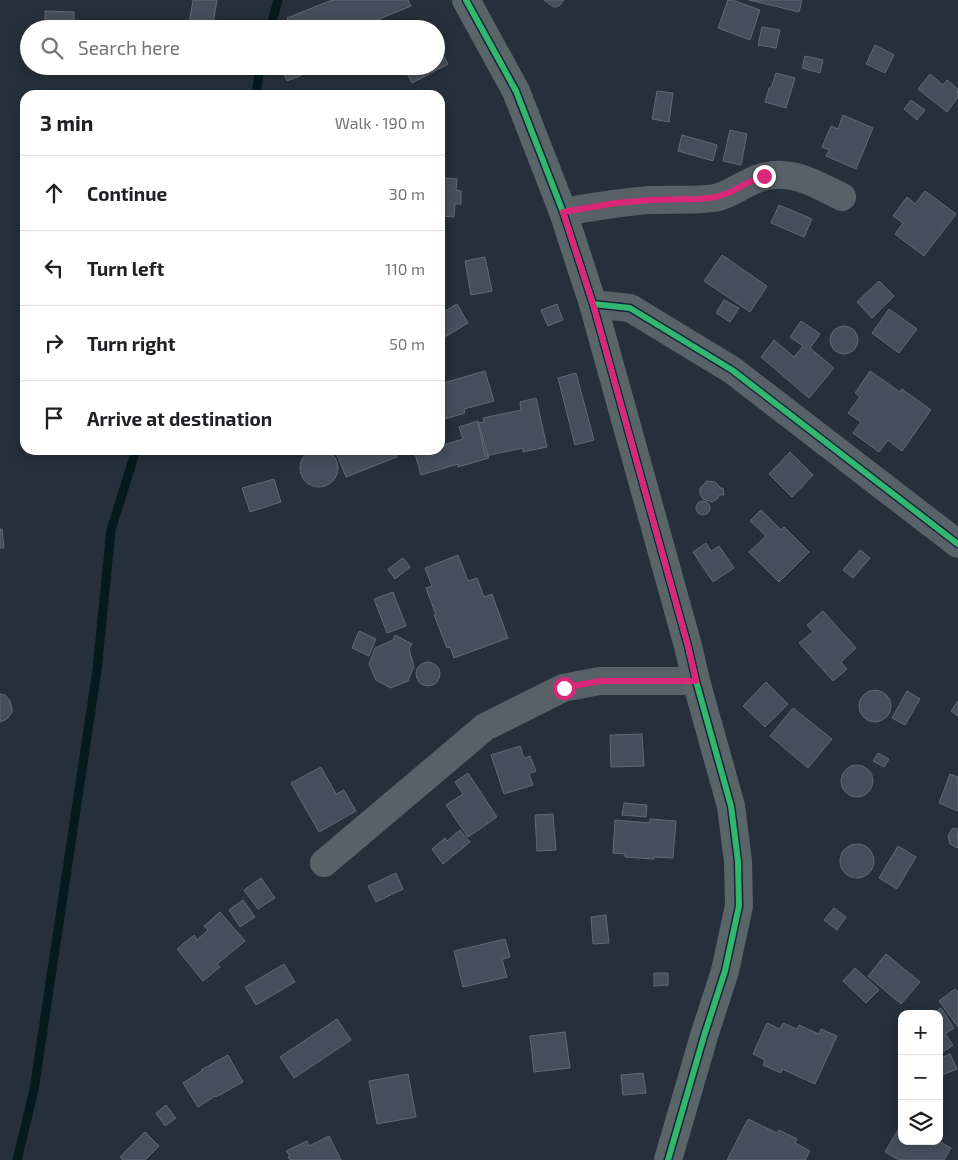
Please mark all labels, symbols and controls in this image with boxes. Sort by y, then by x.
search box [20,20,445,75]
icon: search [38,34,66,62]
text: Search here [78,36,180,59]
text: 3 min [40,110,93,135]
text: Walk · 190 m [335,113,425,132]
route end [753,165,776,188]
icon: ahead [40,179,68,207]
text: Continue [87,182,167,205]
text: 30 m [389,184,425,203]
icon: left [40,254,68,282]
text: Turn left [87,257,164,280]
text: 110 m [385,259,425,278]
icon: right [40,329,68,357]
text: Turn right [87,332,175,355]
text: 50 m [389,334,425,353]
icon: arrive [40,404,68,432]
text: Arrive at destination [87,407,272,430]
route start [553,677,576,700]
map controls [898,1010,943,1145]
button: + [898,1010,943,1055]
button: − [898,1055,943,1100]
button: layers [898,1100,943,1145]

